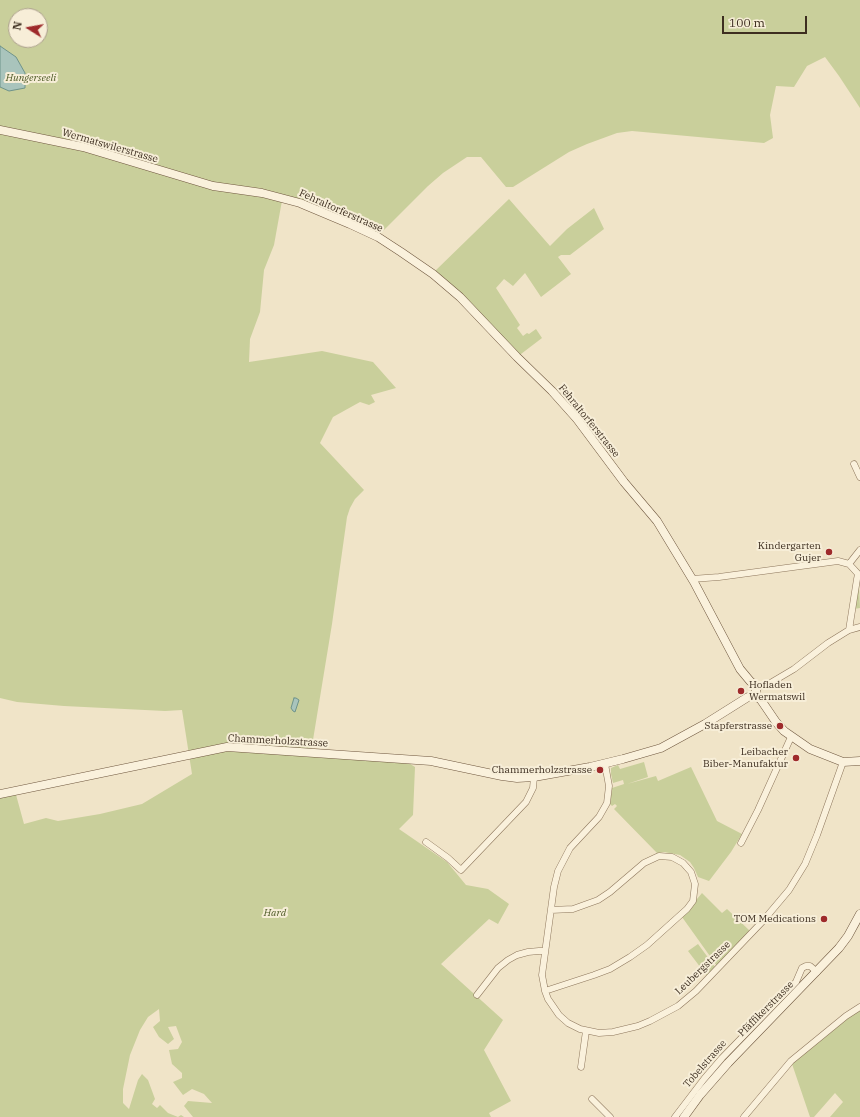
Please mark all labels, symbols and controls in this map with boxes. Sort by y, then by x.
north arrow [8,8,48,48]
scale bar [724,8,809,34]
text: 100 m [729,15,765,30]
text: N [9,20,25,32]
park label: Hungerseeli [6,72,56,84]
street label: Wermatswilerstrasse [61,127,159,165]
street label: Fehraltorferstrasse [297,187,385,235]
street label: Fehraltorferstrasse [556,382,622,460]
place label: Kindergarten Gujer [758,540,821,564]
marker: Kindergarten Gujer [824,547,834,557]
place label: Hofladen Wermatswil [749,679,805,702]
marker: Hofladen Wermatswil [736,686,746,696]
place label: Stapferstrasse [705,720,772,732]
marker: Stapferstrasse [775,721,785,731]
street label: Chammerholzstrasse [228,732,328,750]
place label: Leibacher Biber-Manufaktur [703,746,788,770]
marker: Leibacher Biber-Manufaktur [791,753,801,763]
place label: Chammerholzstrasse [492,764,592,776]
marker: Chammerholzstrasse [595,765,605,775]
park label: Hard [264,907,286,919]
place label: TOM Medications [734,913,816,925]
marker: TOM Medications [819,914,829,924]
street label: Leubergstrasse [673,939,733,997]
street label: Pfäffikerstrasse [736,979,796,1039]
street label: Tobelstrasse [681,1038,729,1090]

